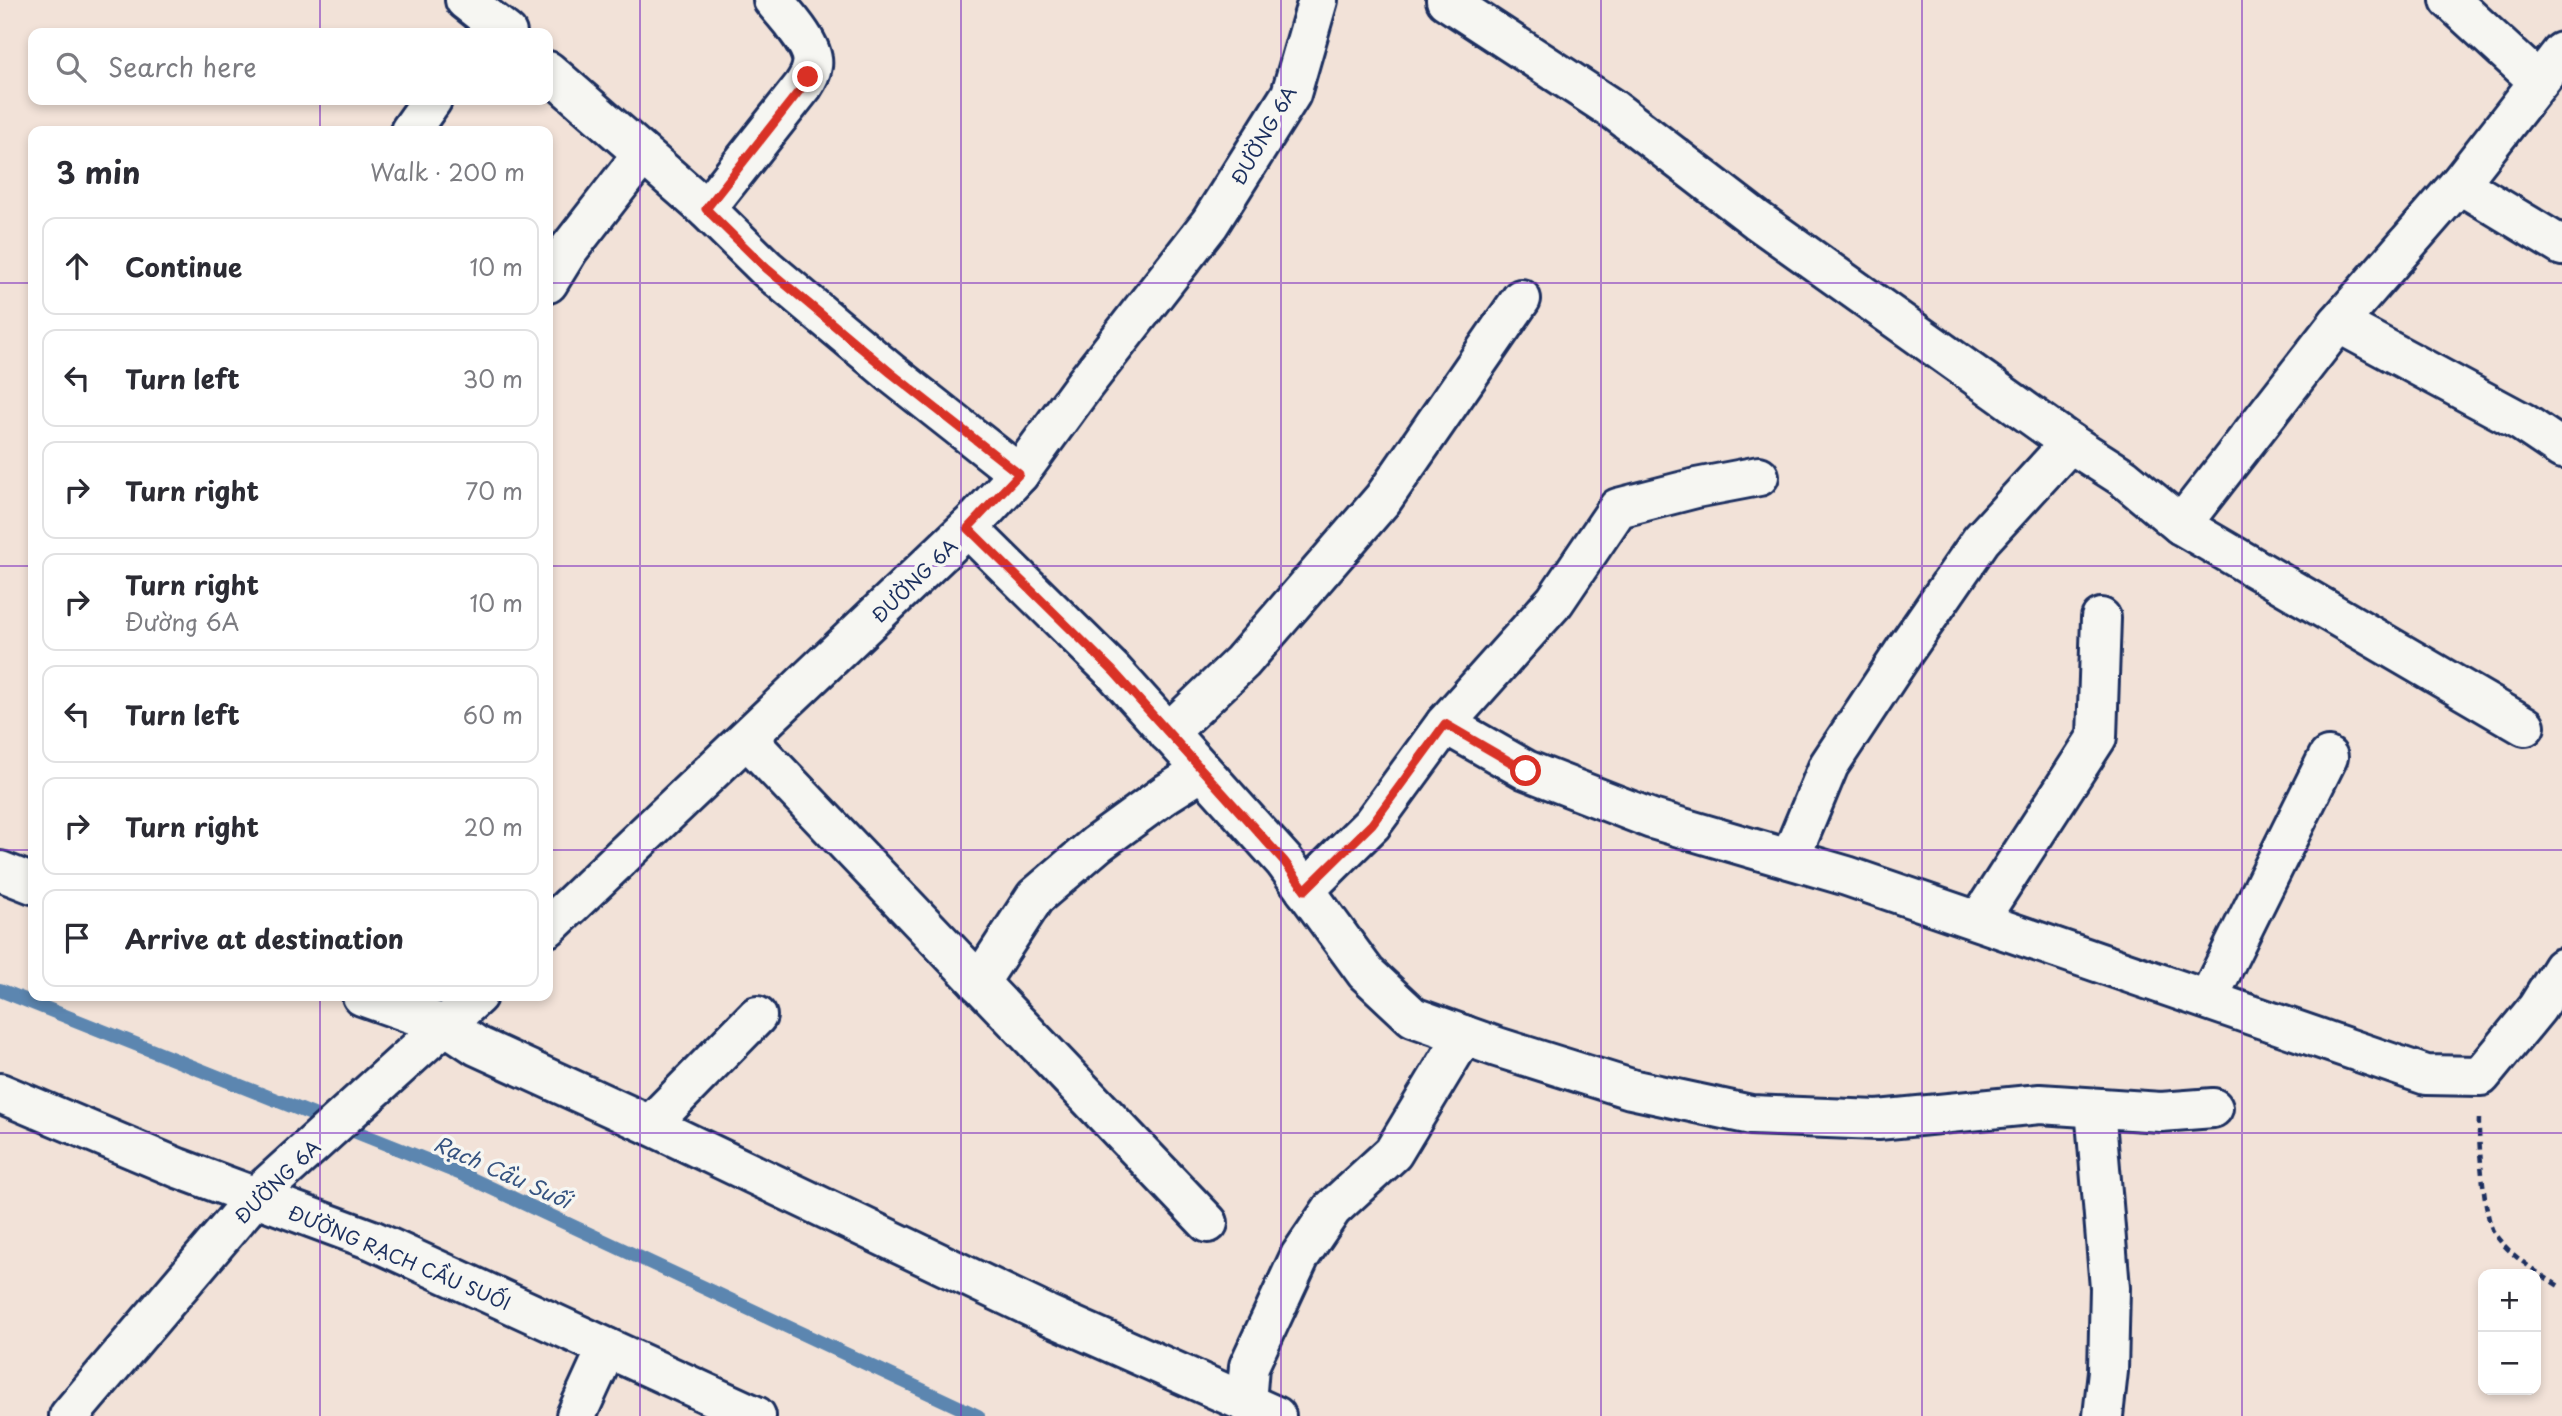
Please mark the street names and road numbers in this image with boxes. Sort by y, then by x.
street label: ĐƯỜNG 6A [1223,80,1303,190]
street label: ĐƯỜNG 6A [865,532,963,628]
street label: ĐƯỜNG 6A [228,1133,326,1229]
street label: ĐƯỜNG RẠCH CẦU SUỐI [285,1197,516,1317]

